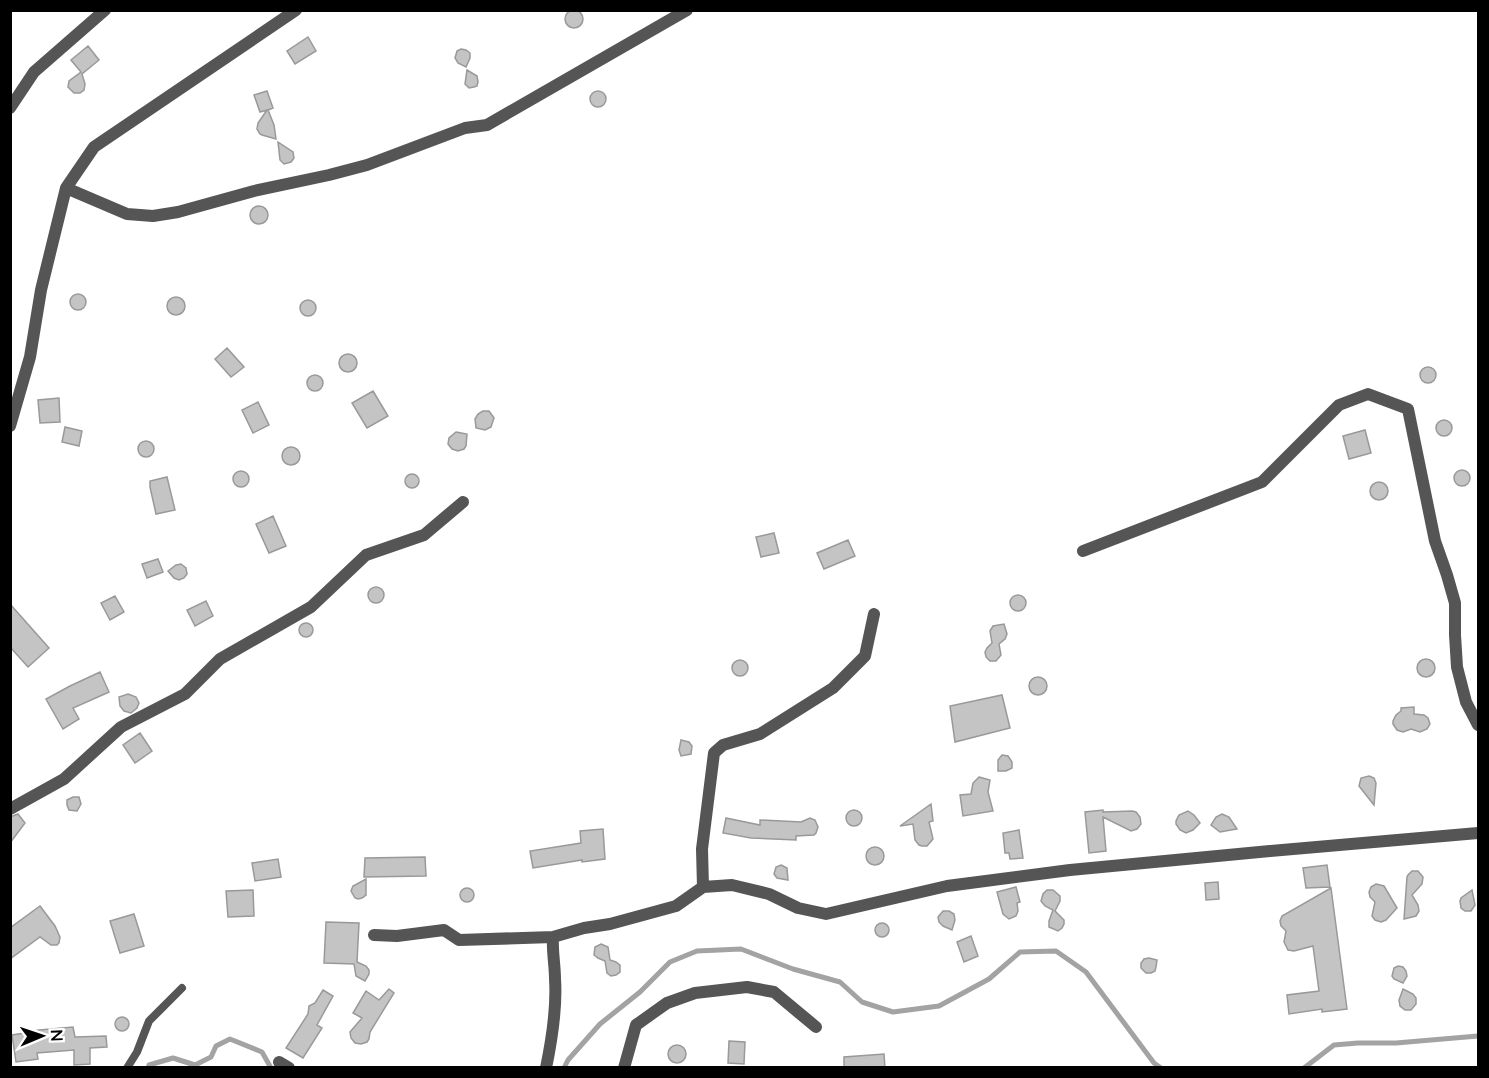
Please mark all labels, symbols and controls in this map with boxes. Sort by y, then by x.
north arrow [12,1006,72,1066]
text: N [48,1029,67,1042]

